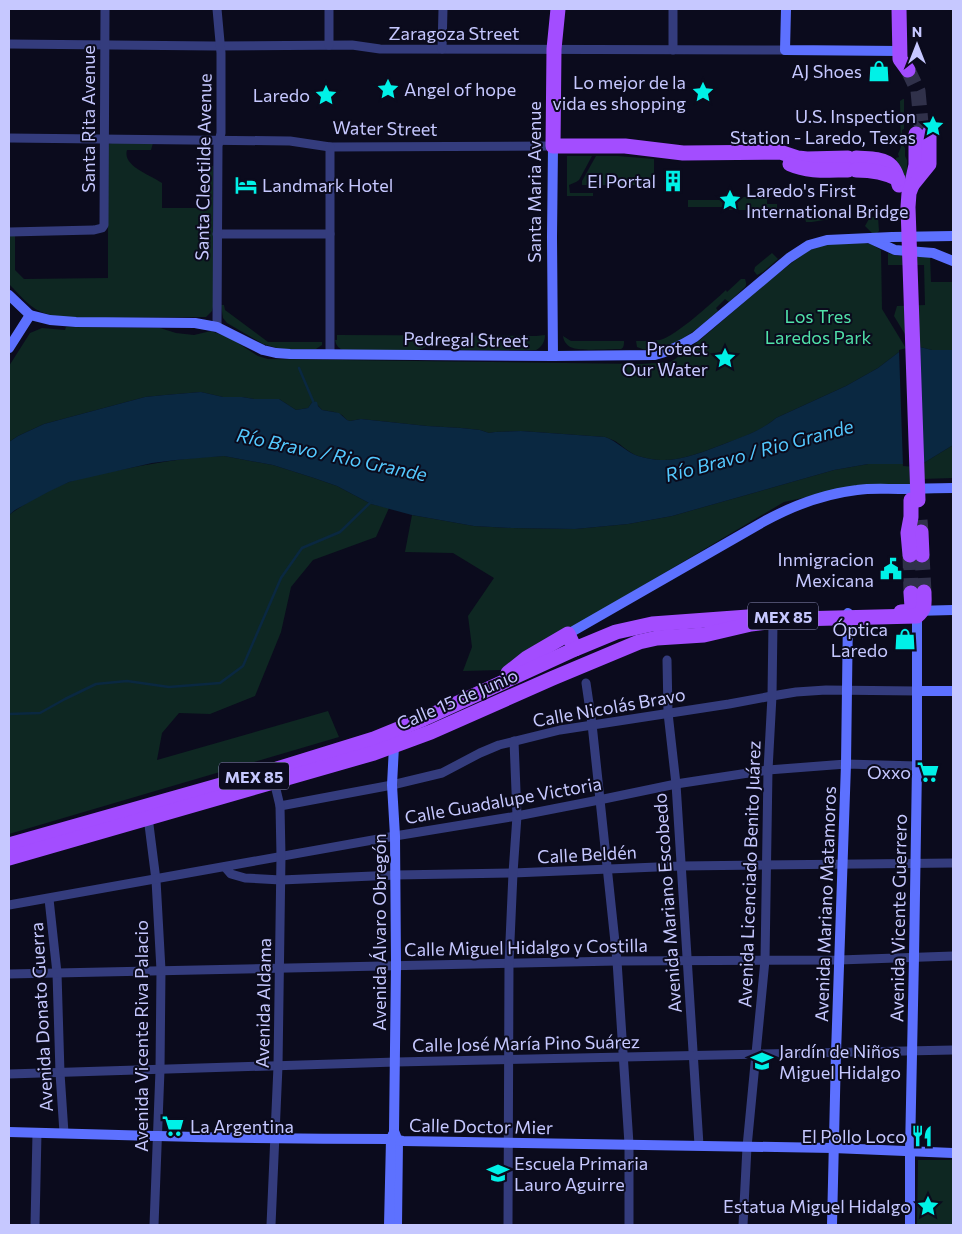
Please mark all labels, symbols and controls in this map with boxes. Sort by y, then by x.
north arrow [892,20,942,70]
street label: Zaragoza Street [389,22,519,44]
text: N [912,23,922,40]
street label: Santa Rita Avenue [77,45,99,193]
shop icon: AJ Shoes [866,58,892,84]
place label: AJ Shoes [792,60,862,82]
place label: Lo mejor de la vida es shopping [553,71,686,114]
street label: Santa Cleotilde Avenue [190,73,216,261]
place icon: Angel of hope [375,76,401,102]
place label: Angel of hope [404,78,516,100]
place icon: Lo mejor de la vida es shopping [690,79,716,105]
place icon: Laredo [313,82,339,108]
place label: Laredo [253,84,310,106]
street label: Santa Maria Avenue [523,101,545,263]
place label: U.S. Inspection Station - Laredo, Texas [730,105,916,148]
place icon: U.S. Inspection Station - Laredo, Texas [920,113,946,139]
street label: Water Street [332,116,438,140]
building icon: El Portal [660,168,686,194]
place label: El Portal [587,170,656,192]
hotel icon: Landmark Hotel [233,172,259,198]
place label: Landmark Hotel [262,174,393,196]
place label: Laredo's First International Bridge [746,179,908,222]
place icon: Laredo's First International Bridge [717,187,743,213]
park label: Los Tres Laredos Park [765,305,871,348]
street label: Pedregal Street [403,327,529,351]
place label: Protect Our Water [622,337,708,380]
place icon: Protect Our Water [712,345,738,371]
water label: Río Bravo / Rio Grande [662,414,856,486]
water label: Río Bravo / Rio Grande [235,423,429,485]
place label: Inmigracion Mexicana [778,548,874,591]
public building icon: Inmigracion Mexicana [878,556,904,582]
road number: MEX 85 [748,602,818,630]
place label: Óptica Laredo [831,618,888,661]
shop icon: Óptica Laredo [892,626,918,652]
street label: Calle 15 de Junio [393,664,521,734]
street label: Calle Nicolás Bravo [531,683,687,731]
street label: Avenida Licenciado Benito Juárez [733,740,765,1008]
supermarket icon: Oxxo [915,759,941,785]
place label: Oxxo [867,761,911,783]
road number: MEX 85 [219,762,289,789]
street label: Calle Guadalupe Victoria [403,772,603,828]
street label: Avenida Mariano Matamoros [810,786,840,1022]
street label: Avenida Mariano Escobedo [648,792,686,1014]
street label: Avenida Vicente Guerrero [885,814,911,1022]
street label: Avenida Álvaro Obregón [368,833,390,1031]
street label: Calle Beldén [537,840,637,868]
street label: Avenida Vicente Riva Palacio [130,920,152,1152]
street label: Avenida Donato Guerra [25,922,57,1112]
street label: Calle Miguel Hidalgo y Costilla [404,934,648,960]
street label: Avenida Aldama [251,938,275,1068]
street label: Calle José María Pino Suárez [412,1030,640,1056]
place label: Jardín de Niños Miguel Hidalgo [779,1040,901,1083]
school or university icon: Jardín de Niños Miguel Hidalgo [749,1048,775,1074]
supermarket icon: La Argentina [160,1113,186,1139]
street label: Calle Doctor Mier [409,1114,553,1138]
place label: La Argentina [190,1115,294,1137]
restaurant icon: El Pollo Loco [909,1123,935,1149]
place label: El Pollo Loco [801,1125,906,1147]
place label: Escuela Primaria Lauro Aguirre [514,1152,648,1195]
school or university icon: Escuela Primaria Lauro Aguirre [485,1160,511,1186]
place icon: Estatua Miguel Hidalgo [915,1193,941,1219]
place label: Estatua Miguel Hidalgo [723,1195,911,1217]

